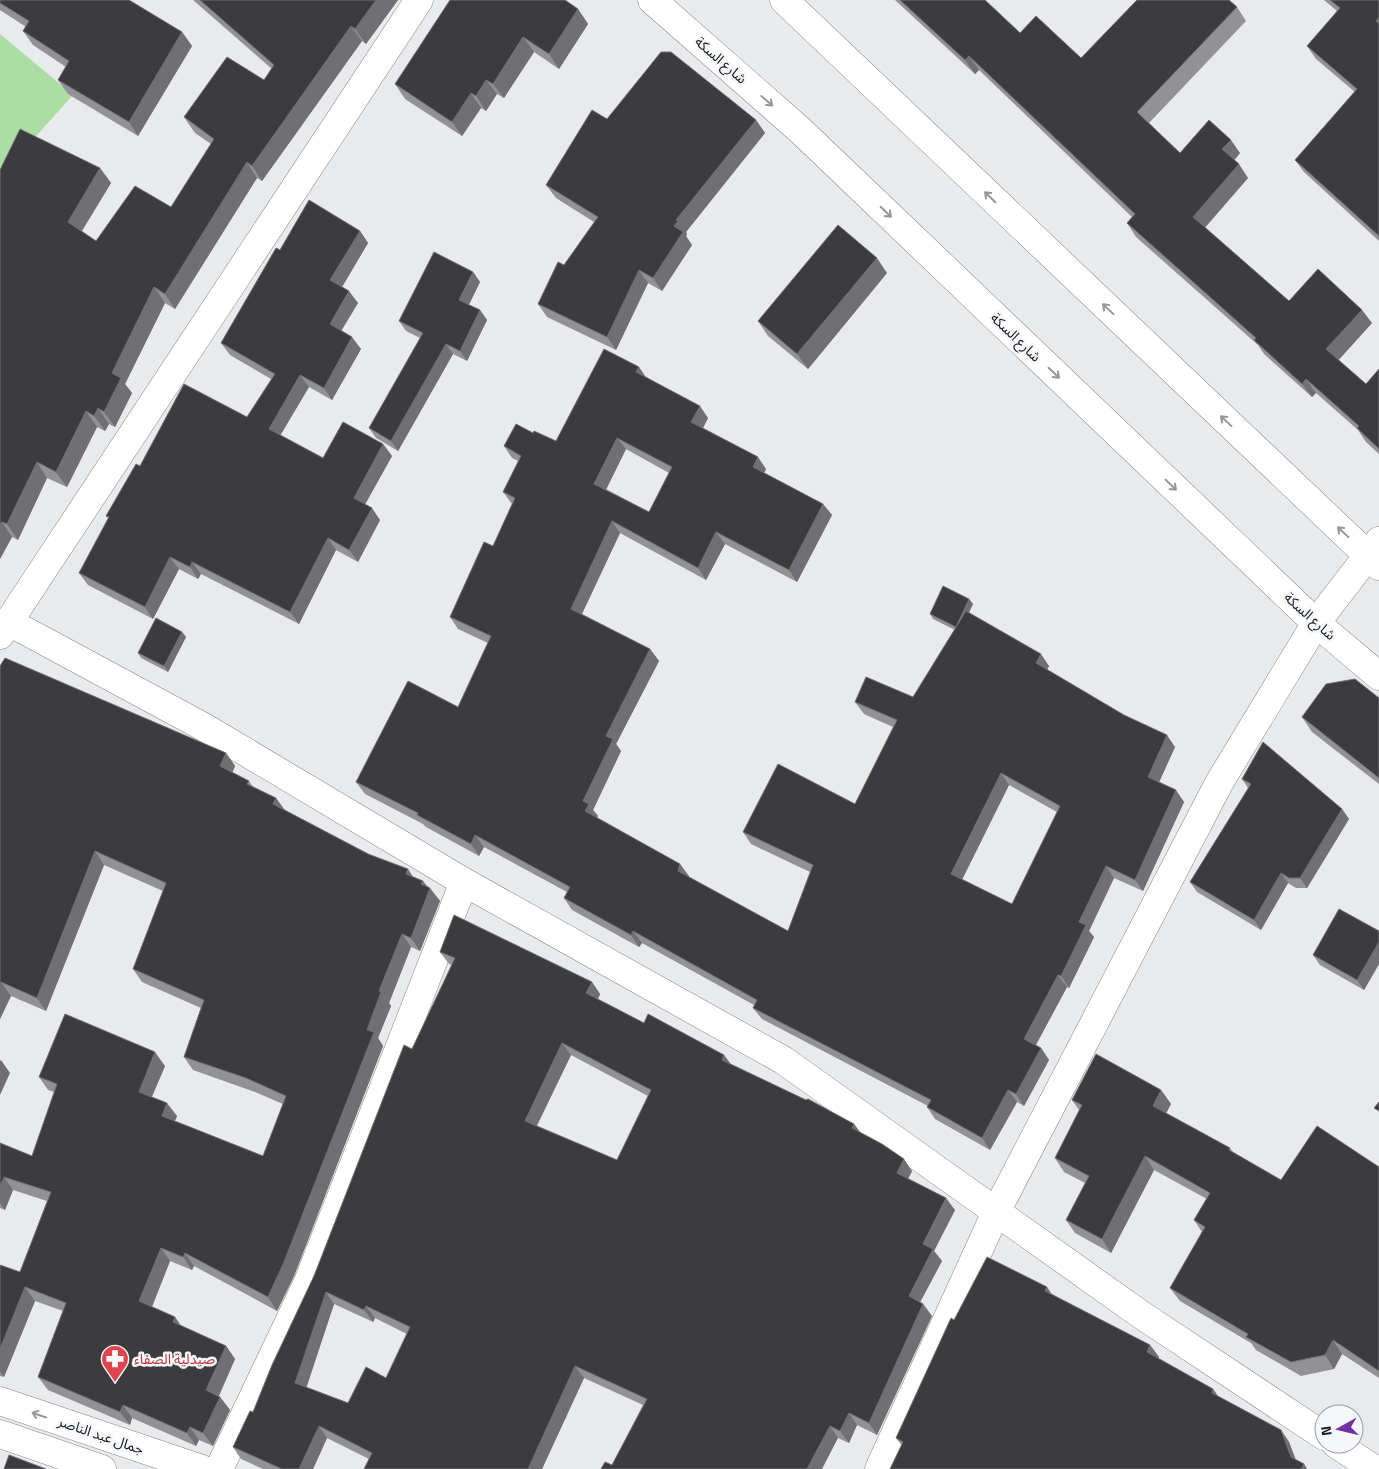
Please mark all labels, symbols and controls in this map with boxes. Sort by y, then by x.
street label: شارع السكة [690,31,752,89]
one-way arrow [761,96,774,107]
one-way arrow [984,191,996,203]
one-way arrow [880,206,892,218]
one-way arrow [1101,303,1114,315]
street label: شارع السكة [986,307,1046,367]
one-way arrow [1048,367,1060,379]
one-way arrow [1219,415,1232,427]
one-way arrow [1165,479,1178,491]
one-way arrow [1337,526,1350,538]
street label: شارع السكة [1279,587,1341,645]
pharmacy icon: صيدلية الصفاء [100,1344,130,1383]
place label: صيدلية الصفاء [134,1348,215,1369]
north arrow [1314,1404,1364,1454]
one-way arrow [32,1409,48,1419]
street label: جمال عبد الناصر [54,1410,147,1459]
text: N [1315,1425,1337,1437]

